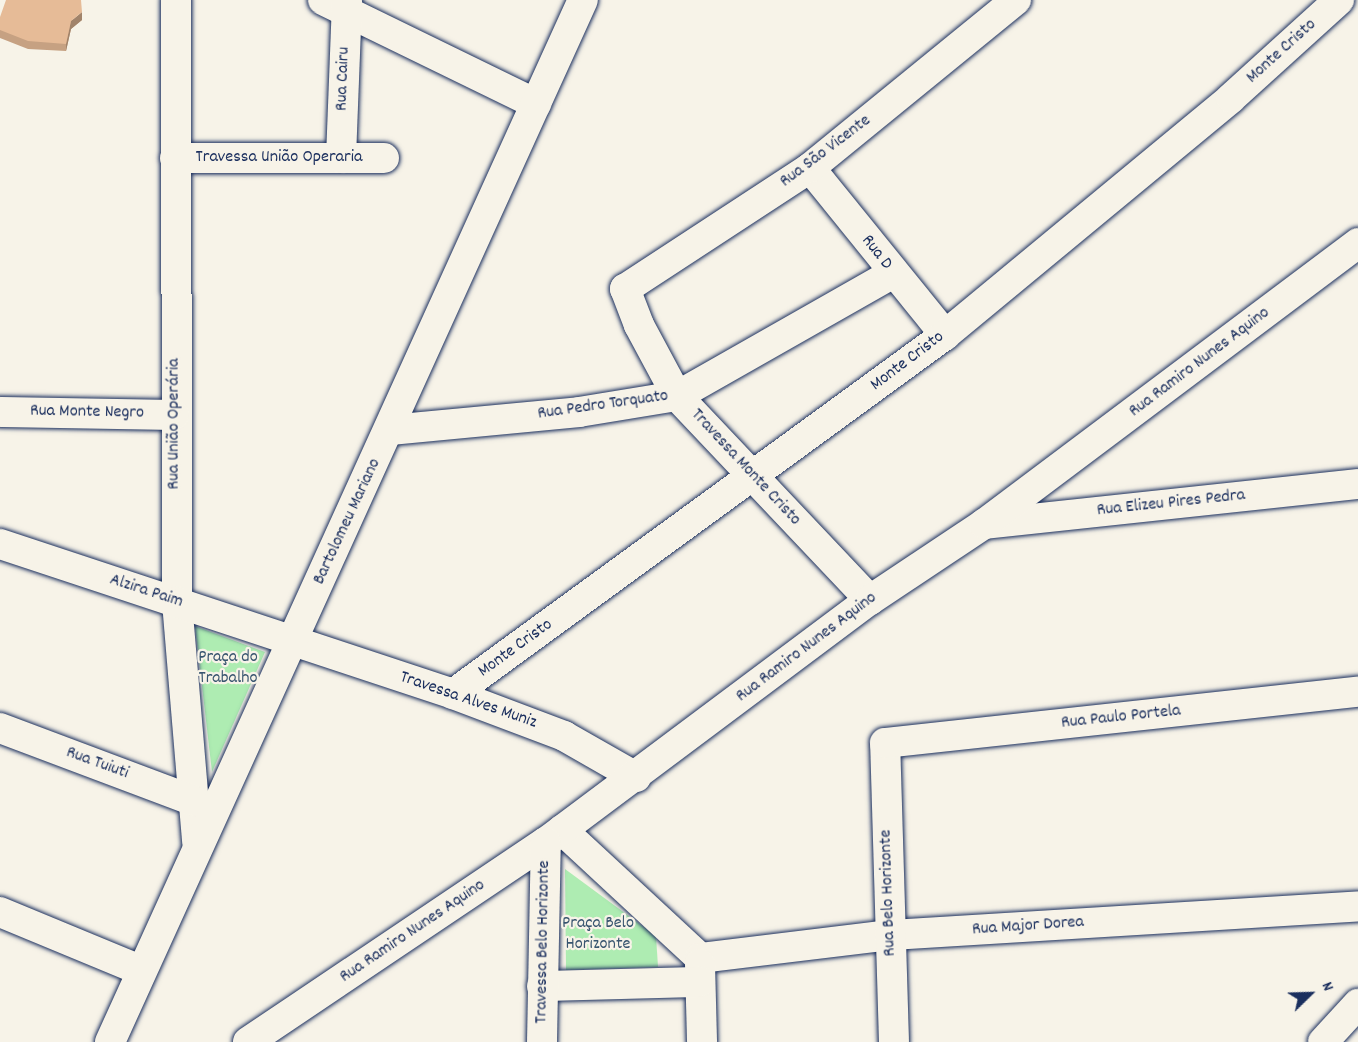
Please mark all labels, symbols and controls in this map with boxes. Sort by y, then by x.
street label: Monte Cristo [1243,15,1321,89]
street label: Rua Cairu [332,47,356,111]
street label: Rua São Vicente [776,111,876,193]
street label: Travessa União Operaria [196,147,362,169]
street label: Rua D [856,231,896,275]
street label: Rua Ramiro Nunes Aquino [1125,303,1275,423]
street label: Monte Cristo [867,327,949,397]
street label: Rua União Operária [164,358,186,490]
street label: Rua Pedro Torquato [536,386,670,426]
street label: Rua Monte Negro [30,401,144,425]
street label: Travessa Monte Cristo [685,405,805,531]
street label: Bartolomeu Mariano [309,456,387,588]
street label: Rua Elizeu Pires Pedra [1096,485,1246,523]
street label: Alzira Paim [107,570,185,614]
street label: Rua Ramiro Nunes Aquino [732,588,882,708]
street label: Monte Cristo [475,615,557,683]
park label: Praça do Trabalho [198,648,258,690]
street label: Travessa Alves Muniz [397,667,539,735]
street label: Rua Paulo Portela [1060,701,1182,735]
street label: Rua Tuiuti [63,743,131,785]
street label: Rua Belo Horizonte [876,829,902,957]
street label: Travessa Belo Horizonte [532,860,556,1024]
street label: Rua Ramiro Nunes Aquino [336,875,490,989]
street label: Rua Major Dorea [971,912,1085,942]
park label: Praça Belo Horizonte [562,914,634,956]
north arrow [1280,964,1340,1024]
text: N [1315,979,1339,995]

